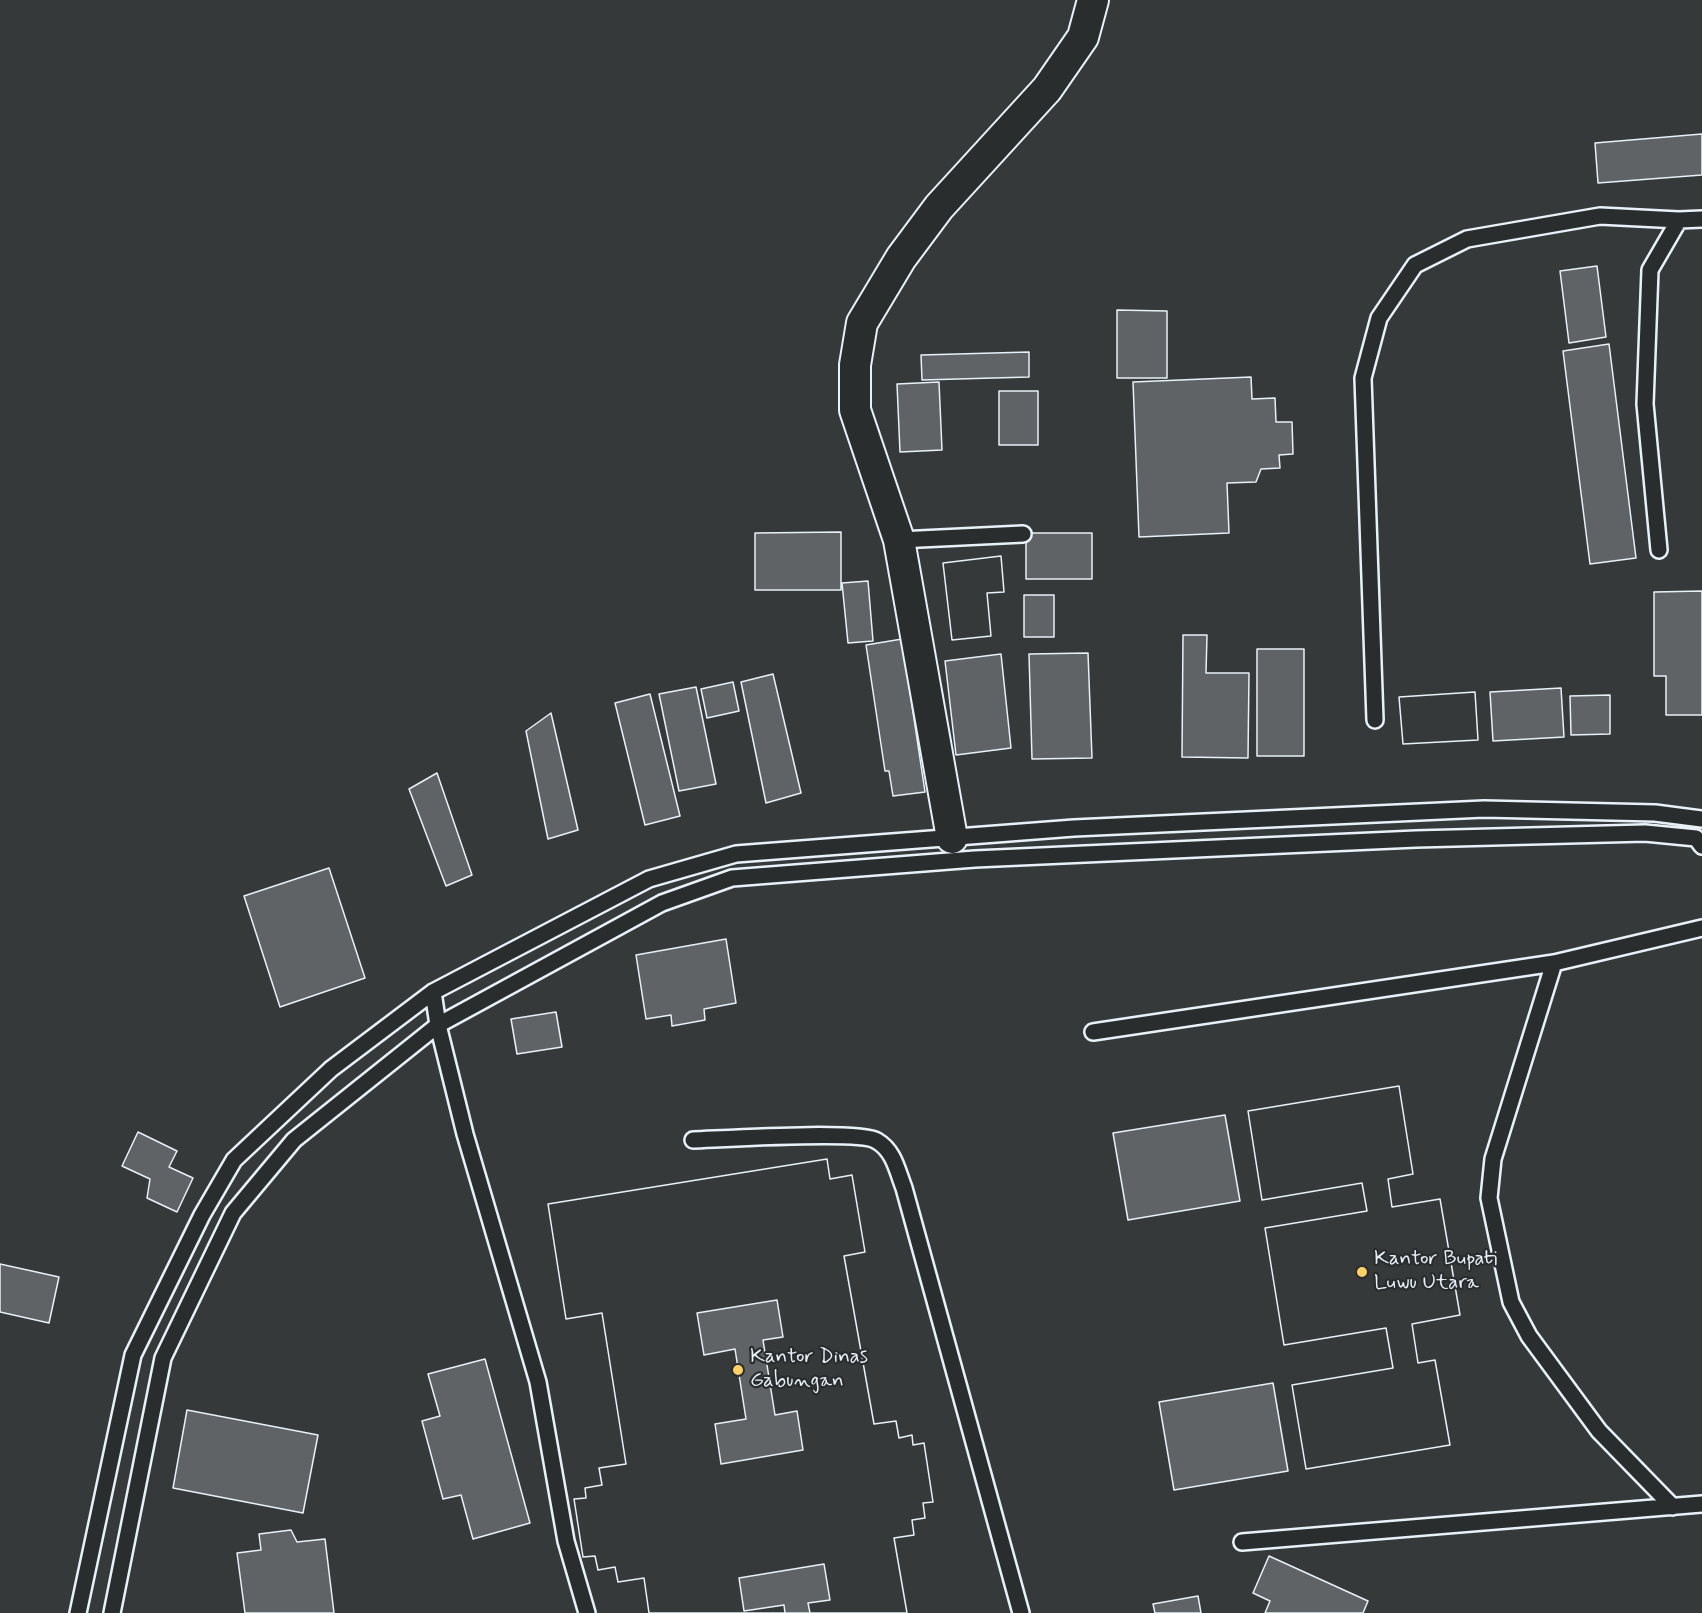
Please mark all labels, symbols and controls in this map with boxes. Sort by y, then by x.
place label: Kantor Bupati Luwu Utara [1374,1247,1497,1297]
marker: Kantor Bupati Luwu Utara [1355,1265,1369,1279]
place label: Kantor Dinas Gabungan [750,1345,868,1395]
marker: Kantor Dinas Gabungan [731,1363,745,1377]

